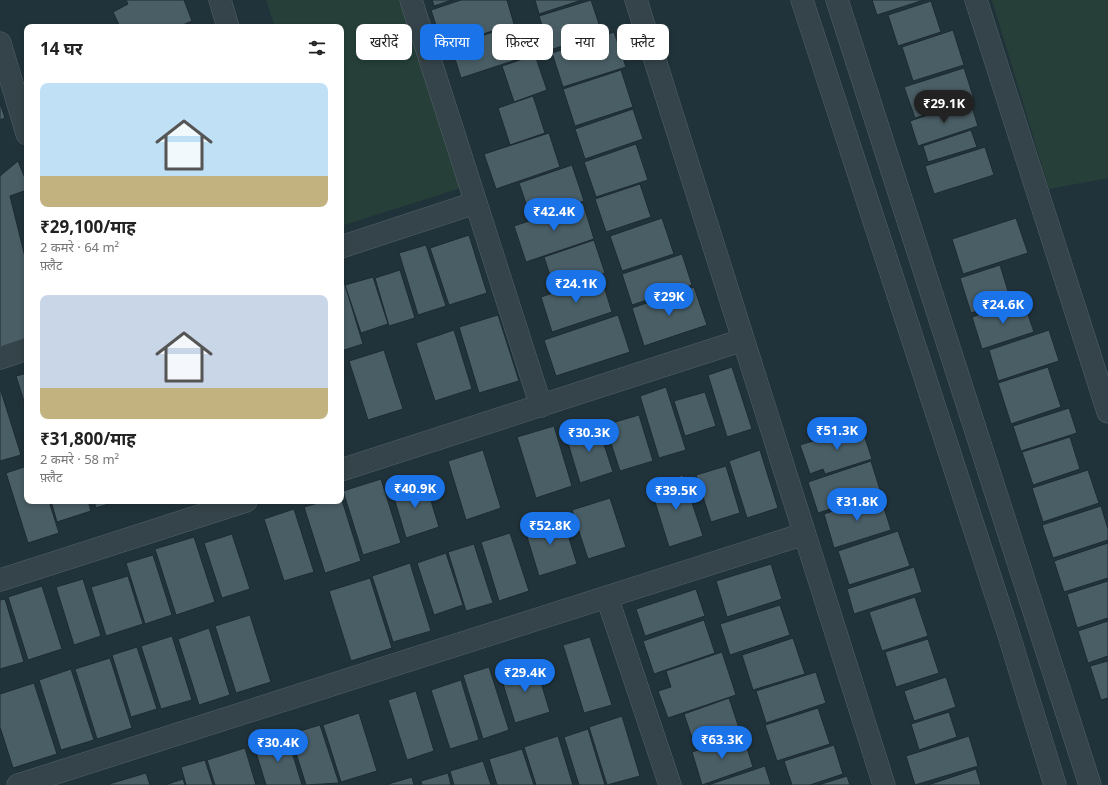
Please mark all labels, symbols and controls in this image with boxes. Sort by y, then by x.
chip: खरीदें [356,24,412,60]
chip: किराया [420,24,484,60]
chip: फ़िल्टर [492,24,553,60]
chip: नया [561,24,609,60]
chip: फ़्लैट [617,24,669,60]
text: 14 घर [40,37,82,60]
icon: filters [306,37,328,59]
pin: ₹29.1K [911,90,977,124]
text: ₹29.1K [923,94,965,112]
icon: home [148,109,220,181]
pin: ₹42.4K [521,198,587,232]
text: ₹42.4K [533,202,575,220]
text: ₹29,100/माह [40,215,136,238]
text: 2 कमरे · 64 m² [40,238,119,256]
text: फ़्लैट [40,256,63,274]
pin: ₹24.1K [543,270,609,304]
text: ₹24.1K [555,274,597,292]
pin: ₹29K [645,283,693,317]
text: ₹29K [654,287,684,305]
pin: ₹24.6K [970,291,1036,325]
text: ₹24.6K [982,295,1024,313]
icon: home [148,321,220,393]
pin: ₹51.3K [804,417,870,451]
pin: ₹30.3K [556,419,622,453]
text: ₹51.3K [816,421,858,439]
text: ₹30.3K [568,423,610,441]
text: ₹31,800/माह [40,427,136,450]
text: 2 कमरे · 58 m² [40,450,119,468]
text: फ़्लैट [40,468,63,486]
pin: ₹40.9K [382,475,448,509]
pin: ₹39.5K [643,477,709,511]
text: ₹40.9K [394,479,436,497]
text: ₹39.5K [655,481,697,499]
pin: ₹31.8K [824,488,890,522]
text: ₹31.8K [836,492,878,510]
pin: ₹52.8K [517,512,583,546]
text: ₹52.8K [529,516,571,534]
pin: ₹29.4K [492,659,558,693]
text: ₹29.4K [504,663,546,681]
pin: ₹63.3K [689,726,755,760]
pin: ₹30.4K [245,729,311,763]
text: ₹63.3K [701,730,743,748]
text: ₹30.4K [257,733,299,751]

